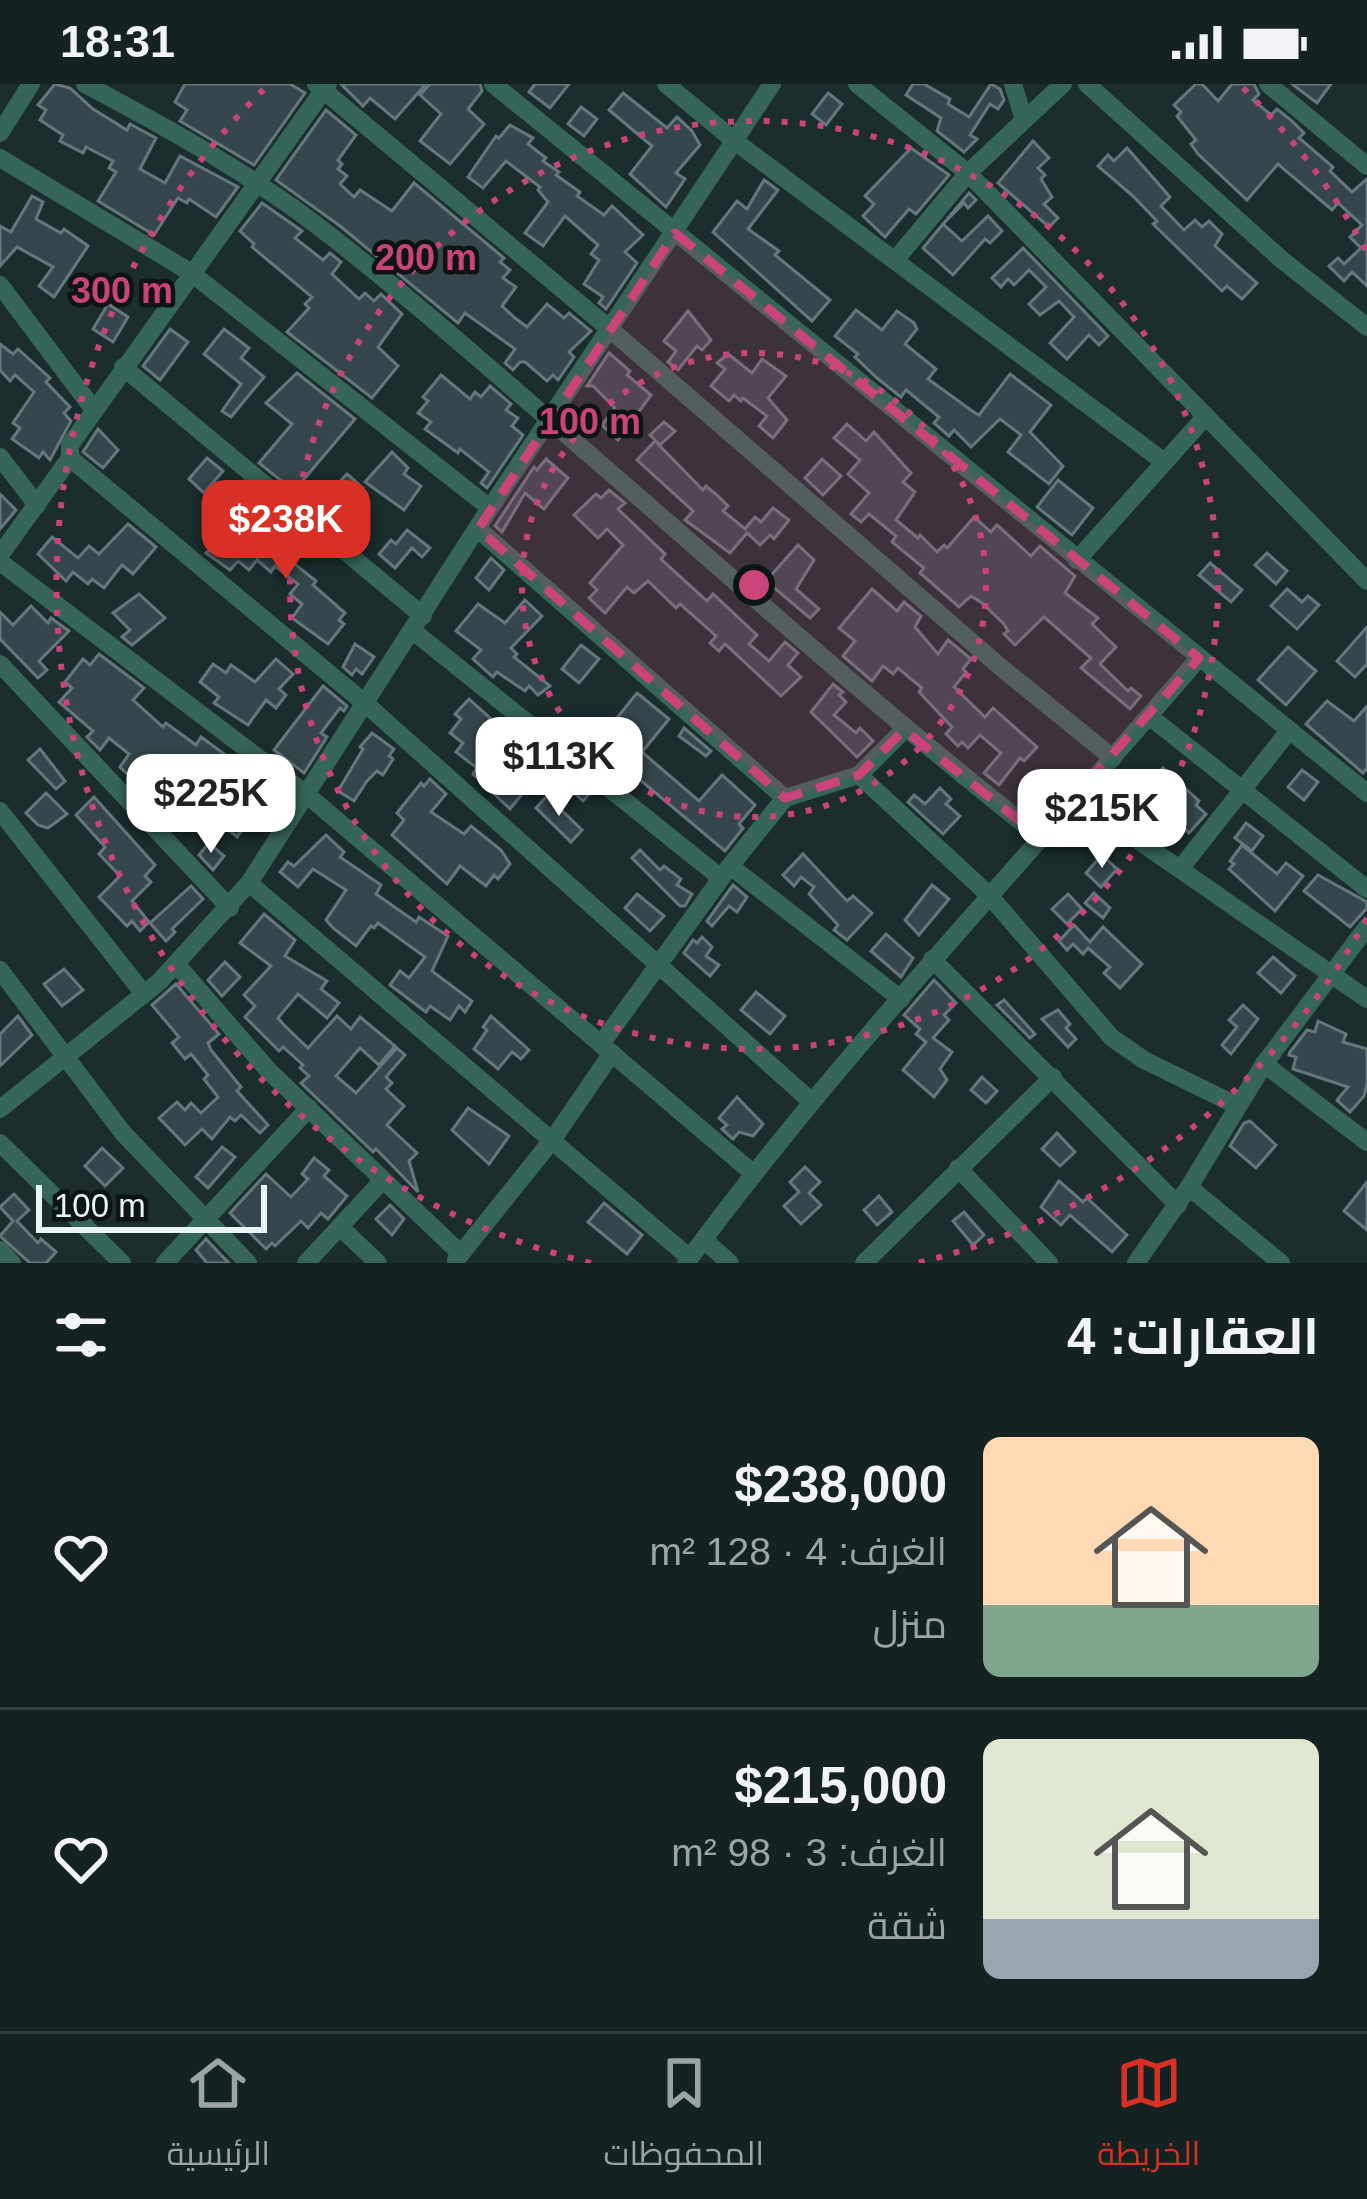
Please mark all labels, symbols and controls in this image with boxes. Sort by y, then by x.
text: 18:31 [60,16,175,67]
text: 200 m [375,237,477,278]
text: 300 m [71,270,173,311]
text: 100 m [539,401,641,442]
pin: $238K [202,480,370,582]
text: $238K [229,497,343,540]
centre of rings [733,564,775,606]
pin: $113K [475,717,643,819]
text: $113K [503,734,615,777]
pin: $225K [127,754,295,856]
pin: $215K [1018,769,1186,871]
text: $225K [154,771,268,814]
text: $215K [1045,786,1159,829]
scale bar [36,1179,267,1232]
text: 100 m [54,1187,146,1224]
icon: filters [48,1302,114,1368]
text: العقارات: 4 [1067,1308,1319,1365]
text: $238,000 [734,1456,947,1513]
icon: home [1079,1485,1223,1629]
icon: heart [48,1524,114,1590]
text: الغرف: 4 · 128 m² [650,1530,947,1573]
text: منزل [873,1603,947,1646]
text: $215,000 [734,1757,947,1814]
icon: home [1079,1787,1223,1931]
icon: heart [48,1826,114,1892]
text: الغرف: 3 · 98 m² [671,1831,947,1874]
text: شقة [867,1904,947,1947]
tab: الرئيسية [167,2050,270,2184]
tab: المحفوظات [603,2050,764,2184]
tab: الخريطة [1097,2050,1200,2184]

